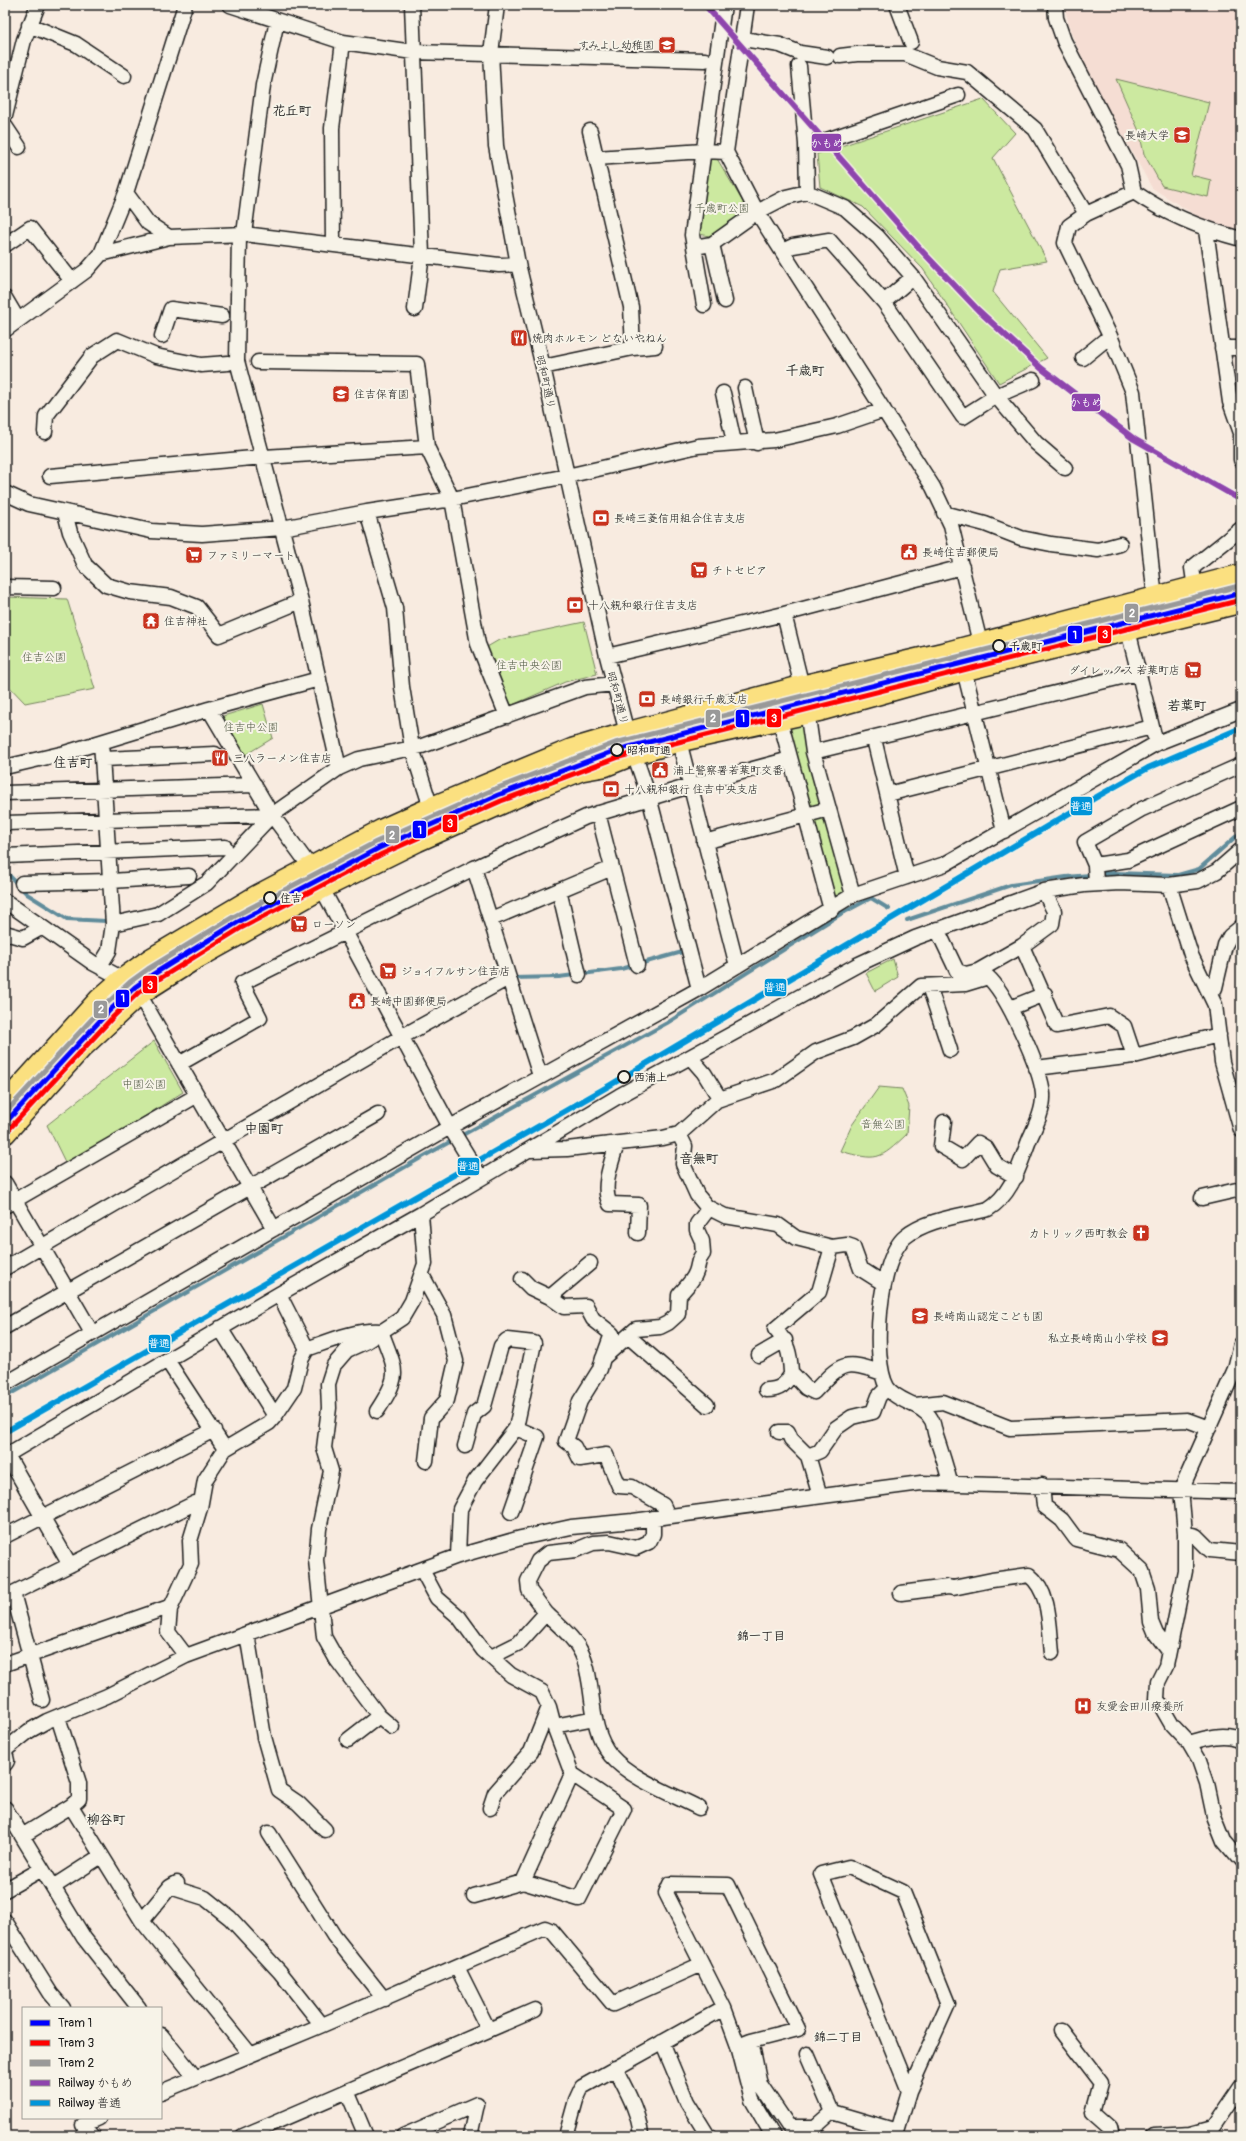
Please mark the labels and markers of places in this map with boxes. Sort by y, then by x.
school or university icon: すみよし幼稚園 [657,35,677,55]
place label: すみよし幼稚園 [578,39,654,52]
school or university icon: 長崎大学 [1172,125,1192,145]
place label: 長崎大学 [1125,129,1169,142]
restaurant icon: 焼肉ホルモン どないやねん [509,328,529,348]
place label: 焼肉ホルモン どないやねん [532,332,667,345]
school or university icon: 住吉保育園 [331,384,351,404]
place label: 住吉保育園 [354,388,409,401]
bank icon: 長崎三菱信用組合住吉支店 [591,508,611,528]
place label: 長崎三菱信用組合住吉支店 [614,512,746,525]
public building icon: 長崎住吉郵便局 [899,542,919,562]
supermarket icon: ファミリーマート [184,545,204,565]
place label: 長崎住吉郵便局 [922,546,999,559]
place label: ファミリーマート [207,549,295,562]
supermarket icon: チトセピア [689,560,709,580]
place label: チトセピア [712,564,767,577]
bank icon: 十八親和銀行住吉支店 [565,595,585,615]
place label: 十八親和銀行住吉支店 [588,599,698,612]
temple icon: 住吉神社 [141,611,161,631]
place label: 住吉神社 [164,615,208,628]
marker: 千歳町 [992,639,1006,653]
place label: 千歳町 [1009,640,1043,653]
supermarket icon: ダイレックス 若葉町店 [1183,660,1203,680]
place label: ダイレックス 若葉町店 [1069,664,1180,677]
bank icon: 長崎銀行千歳支店 [637,689,657,709]
place label: 長崎銀行千歳支店 [660,693,748,706]
marker: 昭和町通 [610,743,624,757]
place label: 昭和町通 [627,744,671,757]
restaurant icon: 三八ラーメン住吉店 [210,748,230,768]
place label: 三八ラーメン住吉店 [233,752,332,765]
public building icon: 浦上警察署若葉町交番 [650,760,670,780]
place label: 浦上警察署若葉町交番 [673,764,783,777]
bank icon: 十八親和銀行 住吉中央支店 [601,779,621,799]
place label: 十八親和銀行 住吉中央支店 [624,783,758,796]
marker: 住吉 [263,891,277,905]
place label: 住吉 [280,892,302,905]
supermarket icon: ローソン [289,914,309,934]
place label: ローソン [312,918,356,931]
supermarket icon: ジョイフルサン住吉店 [378,961,398,981]
place label: ジョイフルサン住吉店 [401,965,511,978]
public building icon: 長崎中園郵便局 [347,991,367,1011]
place label: 長崎中園郵便局 [370,995,447,1008]
marker: 西浦上 [617,1070,631,1084]
place label: 西浦上 [634,1071,667,1084]
church icon: カトリック西町教会 [1131,1223,1151,1243]
place label: カトリック西町教会 [1029,1227,1128,1240]
school or university icon: 長崎南山認定こども園 [910,1306,930,1326]
place label: 長崎南山認定こども園 [933,1310,1043,1323]
school or university icon: 私立長崎南山小学校 [1150,1328,1170,1348]
place label: 私立長崎南山小学校 [1048,1332,1147,1345]
hospital icon: 友愛会田川療養所 [1073,1696,1093,1716]
place label: 友愛会田川療養所 [1096,1700,1184,1713]

